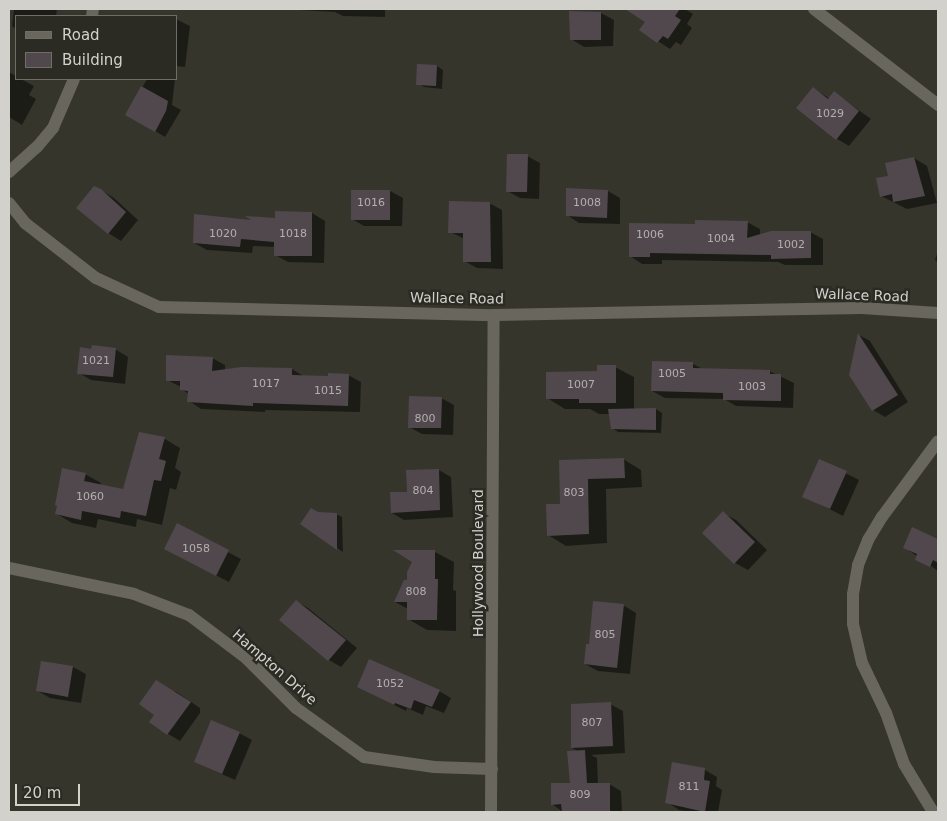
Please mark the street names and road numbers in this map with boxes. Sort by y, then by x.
street label: Wallace Road [815,285,909,305]
street label: Wallace Road [410,289,504,307]
street label: Hollywood Boulevard [470,489,486,637]
street label: Hampton Drive [229,626,321,708]

